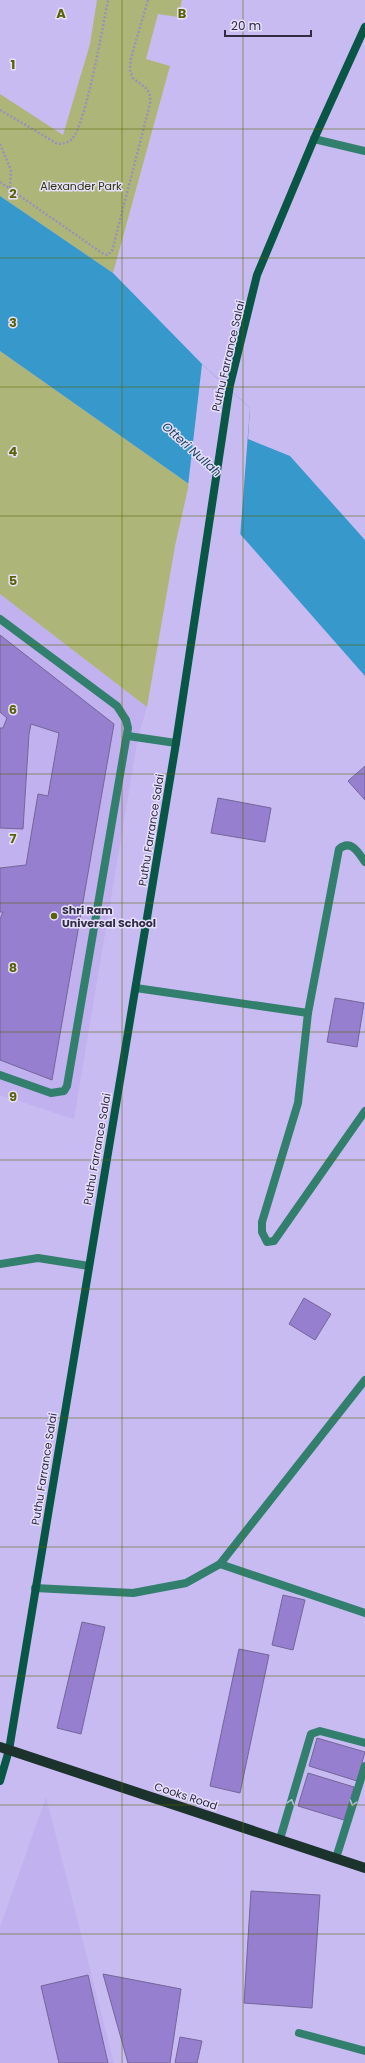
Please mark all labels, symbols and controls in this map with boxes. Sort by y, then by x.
text: A [56,4,66,23]
text: B [178,4,187,23]
scale bar [225,12,311,38]
text: 20 m [231,17,261,34]
text: 1 [11,55,15,74]
park label: Alexander Park [40,178,122,194]
text: 2 [9,184,17,203]
street label: Puthu Farrance Salai [207,299,249,413]
text: 3 [9,313,17,332]
water label: Otteri Nullah [159,418,225,480]
text: 4 [9,442,18,461]
text: 5 [9,571,17,590]
text: 6 [9,700,17,719]
street label: Puthu Farrance Salai [134,773,168,887]
text: 7 [10,829,17,848]
place label: Shri Ram Universal School [62,902,156,931]
marker: Shri Ram Universal School [49,911,59,921]
text: 8 [9,958,17,977]
text: 9 [9,1087,17,1106]
street label: Puthu Farrance Salai [79,1092,115,1206]
street label: Puthu Farrance Salai [27,1412,61,1526]
street label: Cooks Road [152,1778,220,1814]
one-way arrow [286,1799,295,1806]
one-way arrow [349,1799,358,1806]

